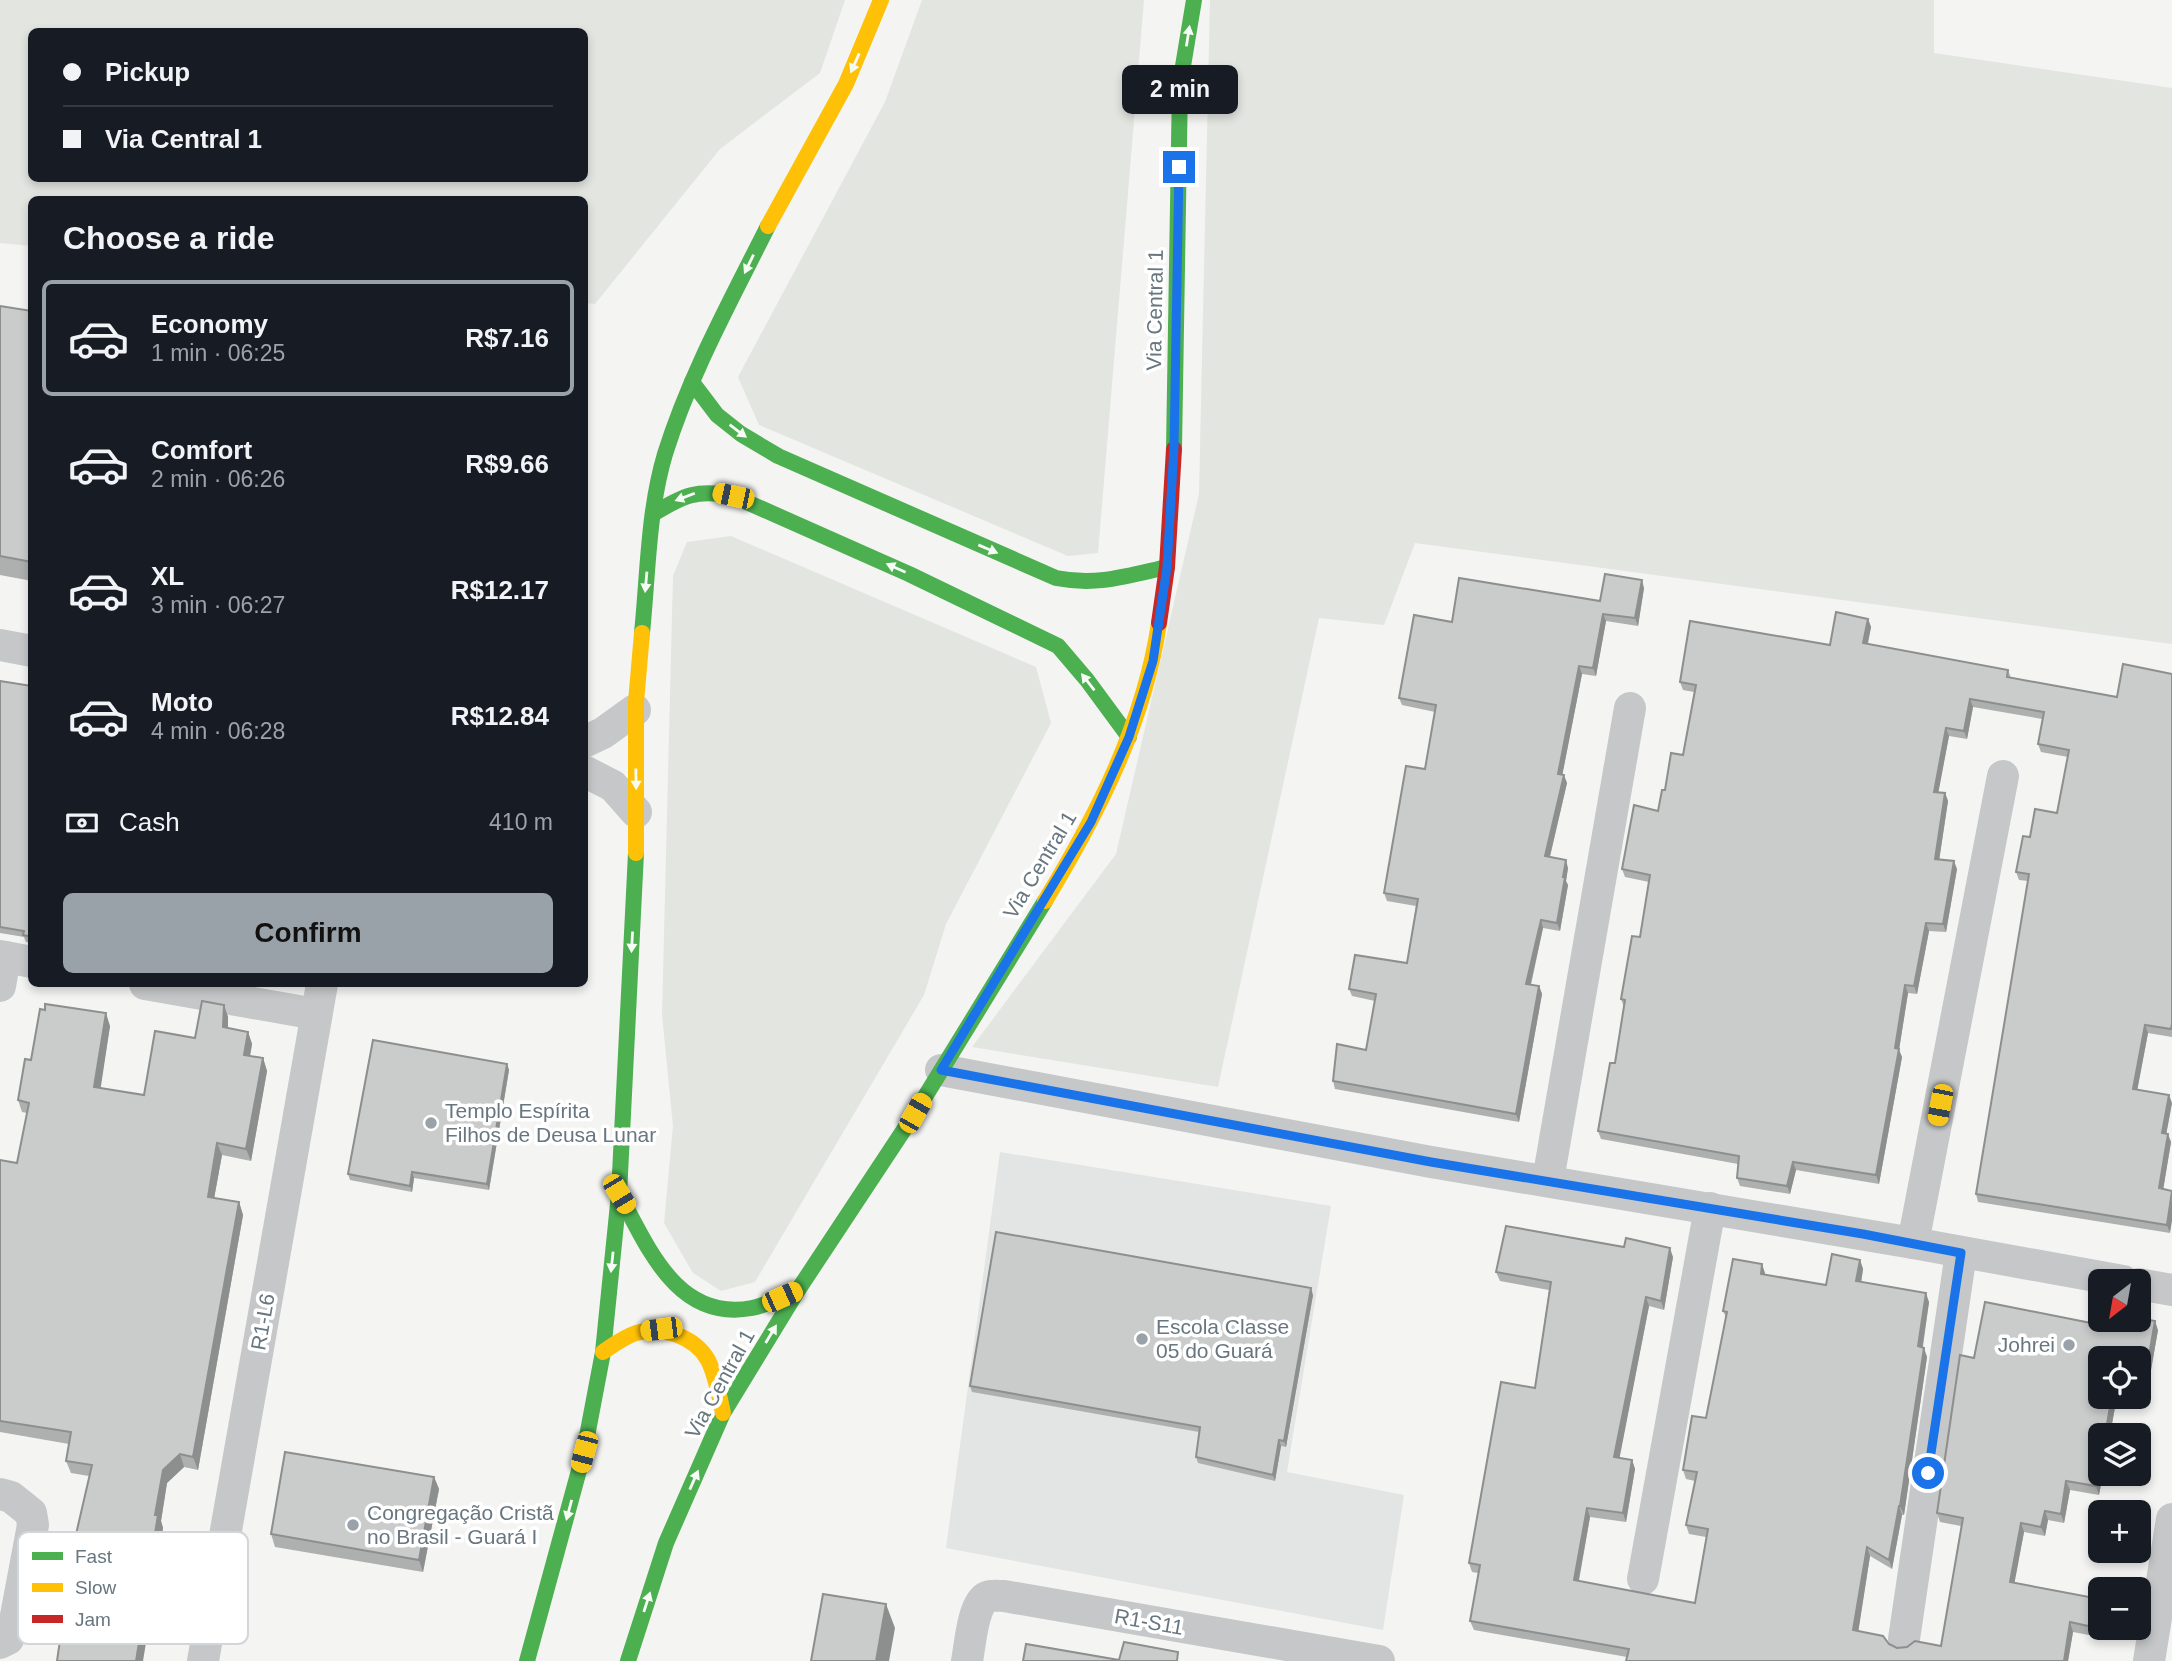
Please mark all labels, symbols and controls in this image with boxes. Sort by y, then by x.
one-way arrow [1182,24,1193,46]
one-way arrow [849,53,861,73]
text: Pickup [105,57,190,87]
callout: 2 min [1121,66,1237,114]
text: 2 min [1150,76,1210,102]
text: Via Central 1 [105,124,262,154]
route end [1163,151,1195,183]
text: Choose a ride [63,220,275,256]
street label: Via Central 1 [1142,249,1167,371]
one-way arrow [744,254,755,274]
icon: car [67,307,130,370]
text: Economy [151,309,268,339]
text: R$7.16 [465,323,549,353]
text: 1 min · 06:25 [151,340,285,366]
one-way arrow [729,424,747,438]
icon: car [67,433,130,496]
text: Comfort [151,435,252,465]
text: R$9.66 [465,449,549,479]
text: 2 min · 06:26 [151,466,285,492]
car [711,481,756,511]
one-way arrow [674,491,695,502]
one-way arrow [978,543,998,555]
icon: car [67,559,130,622]
text: XL [151,561,184,591]
one-way arrow [885,562,906,573]
one-way arrow [641,571,652,593]
text: R$12.17 [451,575,549,605]
text: 3 min · 06:27 [151,592,285,618]
one-way arrow [1081,674,1096,692]
icon: car [67,685,130,748]
text: Moto [151,687,213,717]
text: R$12.84 [451,701,549,731]
text: 4 min · 06:28 [151,718,285,744]
one-way arrow [630,768,642,790]
icon: cash [63,804,101,842]
text: Cash [119,807,180,837]
street label: Via Central 1 [999,807,1081,923]
text: 410 m [489,809,553,835]
button: Confirm [63,893,553,973]
one-way arrow [627,931,638,953]
car [1926,1082,1955,1128]
car [896,1090,935,1136]
place label: Templo Espírita Filhos de Deusa Lunar [445,1099,656,1146]
marker: Templo Espírita Filhos de Deusa Lunar [423,1115,439,1131]
car [600,1171,639,1217]
one-way arrow [606,1251,617,1273]
north arrow [2088,1269,2151,1332]
map controls [2088,1269,2151,1640]
car [759,1279,806,1315]
street label: R1-L6 [246,1292,279,1352]
place label: Escola Classe 05 do Guará [1156,1315,1289,1362]
car [639,1316,684,1342]
one-way arrow [765,1324,778,1343]
street label: Via Central 1 [680,1325,759,1442]
marker: Escola Classe 05 do Guará [1134,1331,1150,1347]
place label: Johrei [1998,1333,2055,1356]
marker: Johrei [2061,1337,2077,1353]
button: locate [2088,1346,2151,1409]
button: layers [2088,1423,2151,1486]
car [569,1429,600,1475]
route start [1912,1457,1944,1489]
one-way arrow [689,1470,700,1491]
one-way arrow [563,1499,574,1521]
button: + [2088,1500,2151,1563]
place label: Congregação Cristã no Brasil - Guará I [367,1501,554,1548]
marker: Congregação Cristã no Brasil - Guará I [345,1517,361,1533]
legend [18,1532,248,1644]
text: Fast [75,1546,113,1567]
text: Slow [75,1577,116,1598]
button: − [2088,1577,2151,1640]
one-way arrow [642,1591,653,1612]
street label: R1-S11 [1113,1604,1185,1639]
text: Jam [75,1609,111,1630]

